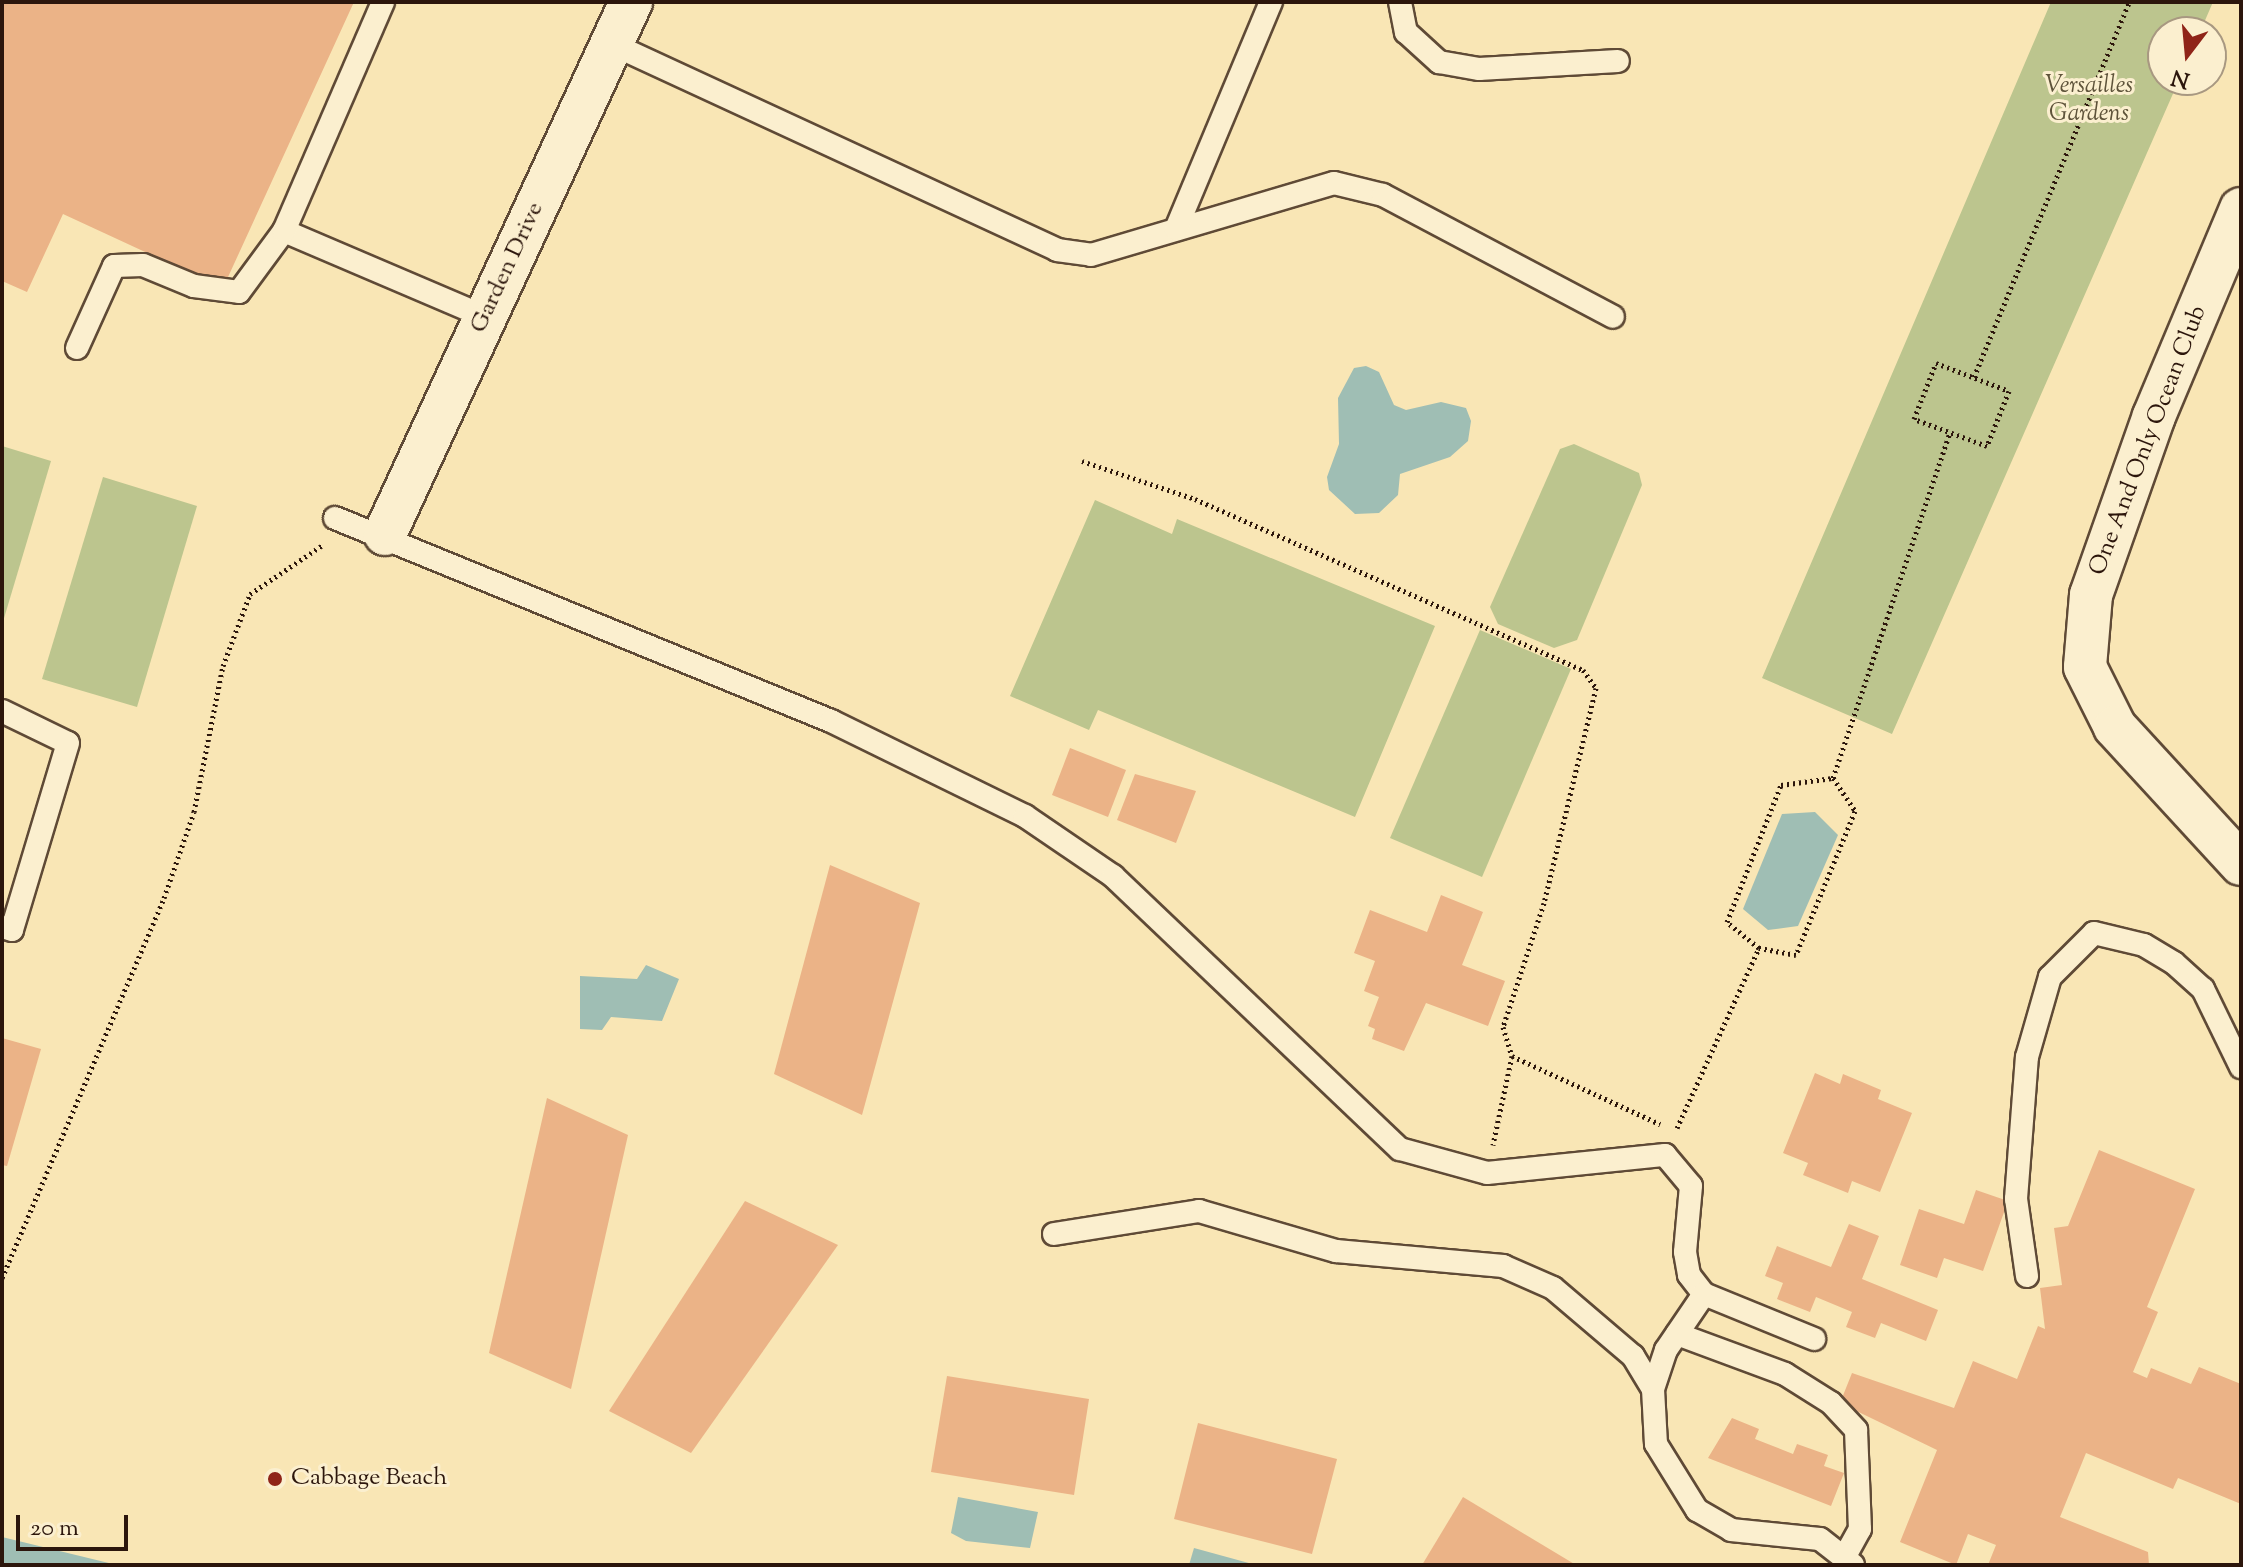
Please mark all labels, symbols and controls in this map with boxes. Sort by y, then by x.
north arrow [2147,16,2227,96]
text: N [2168,59,2194,95]
park label: Versailles Gardens [2045,73,2133,129]
street label: Garden Drive [465,198,551,338]
street label: One And Only Ocean Club [2084,302,2214,580]
place label: Cabbage Beach [291,1465,447,1493]
marker: Cabbage Beach [266,1470,284,1488]
scale bar [20,1499,132,1549]
text: 20 m [30,1512,79,1546]

